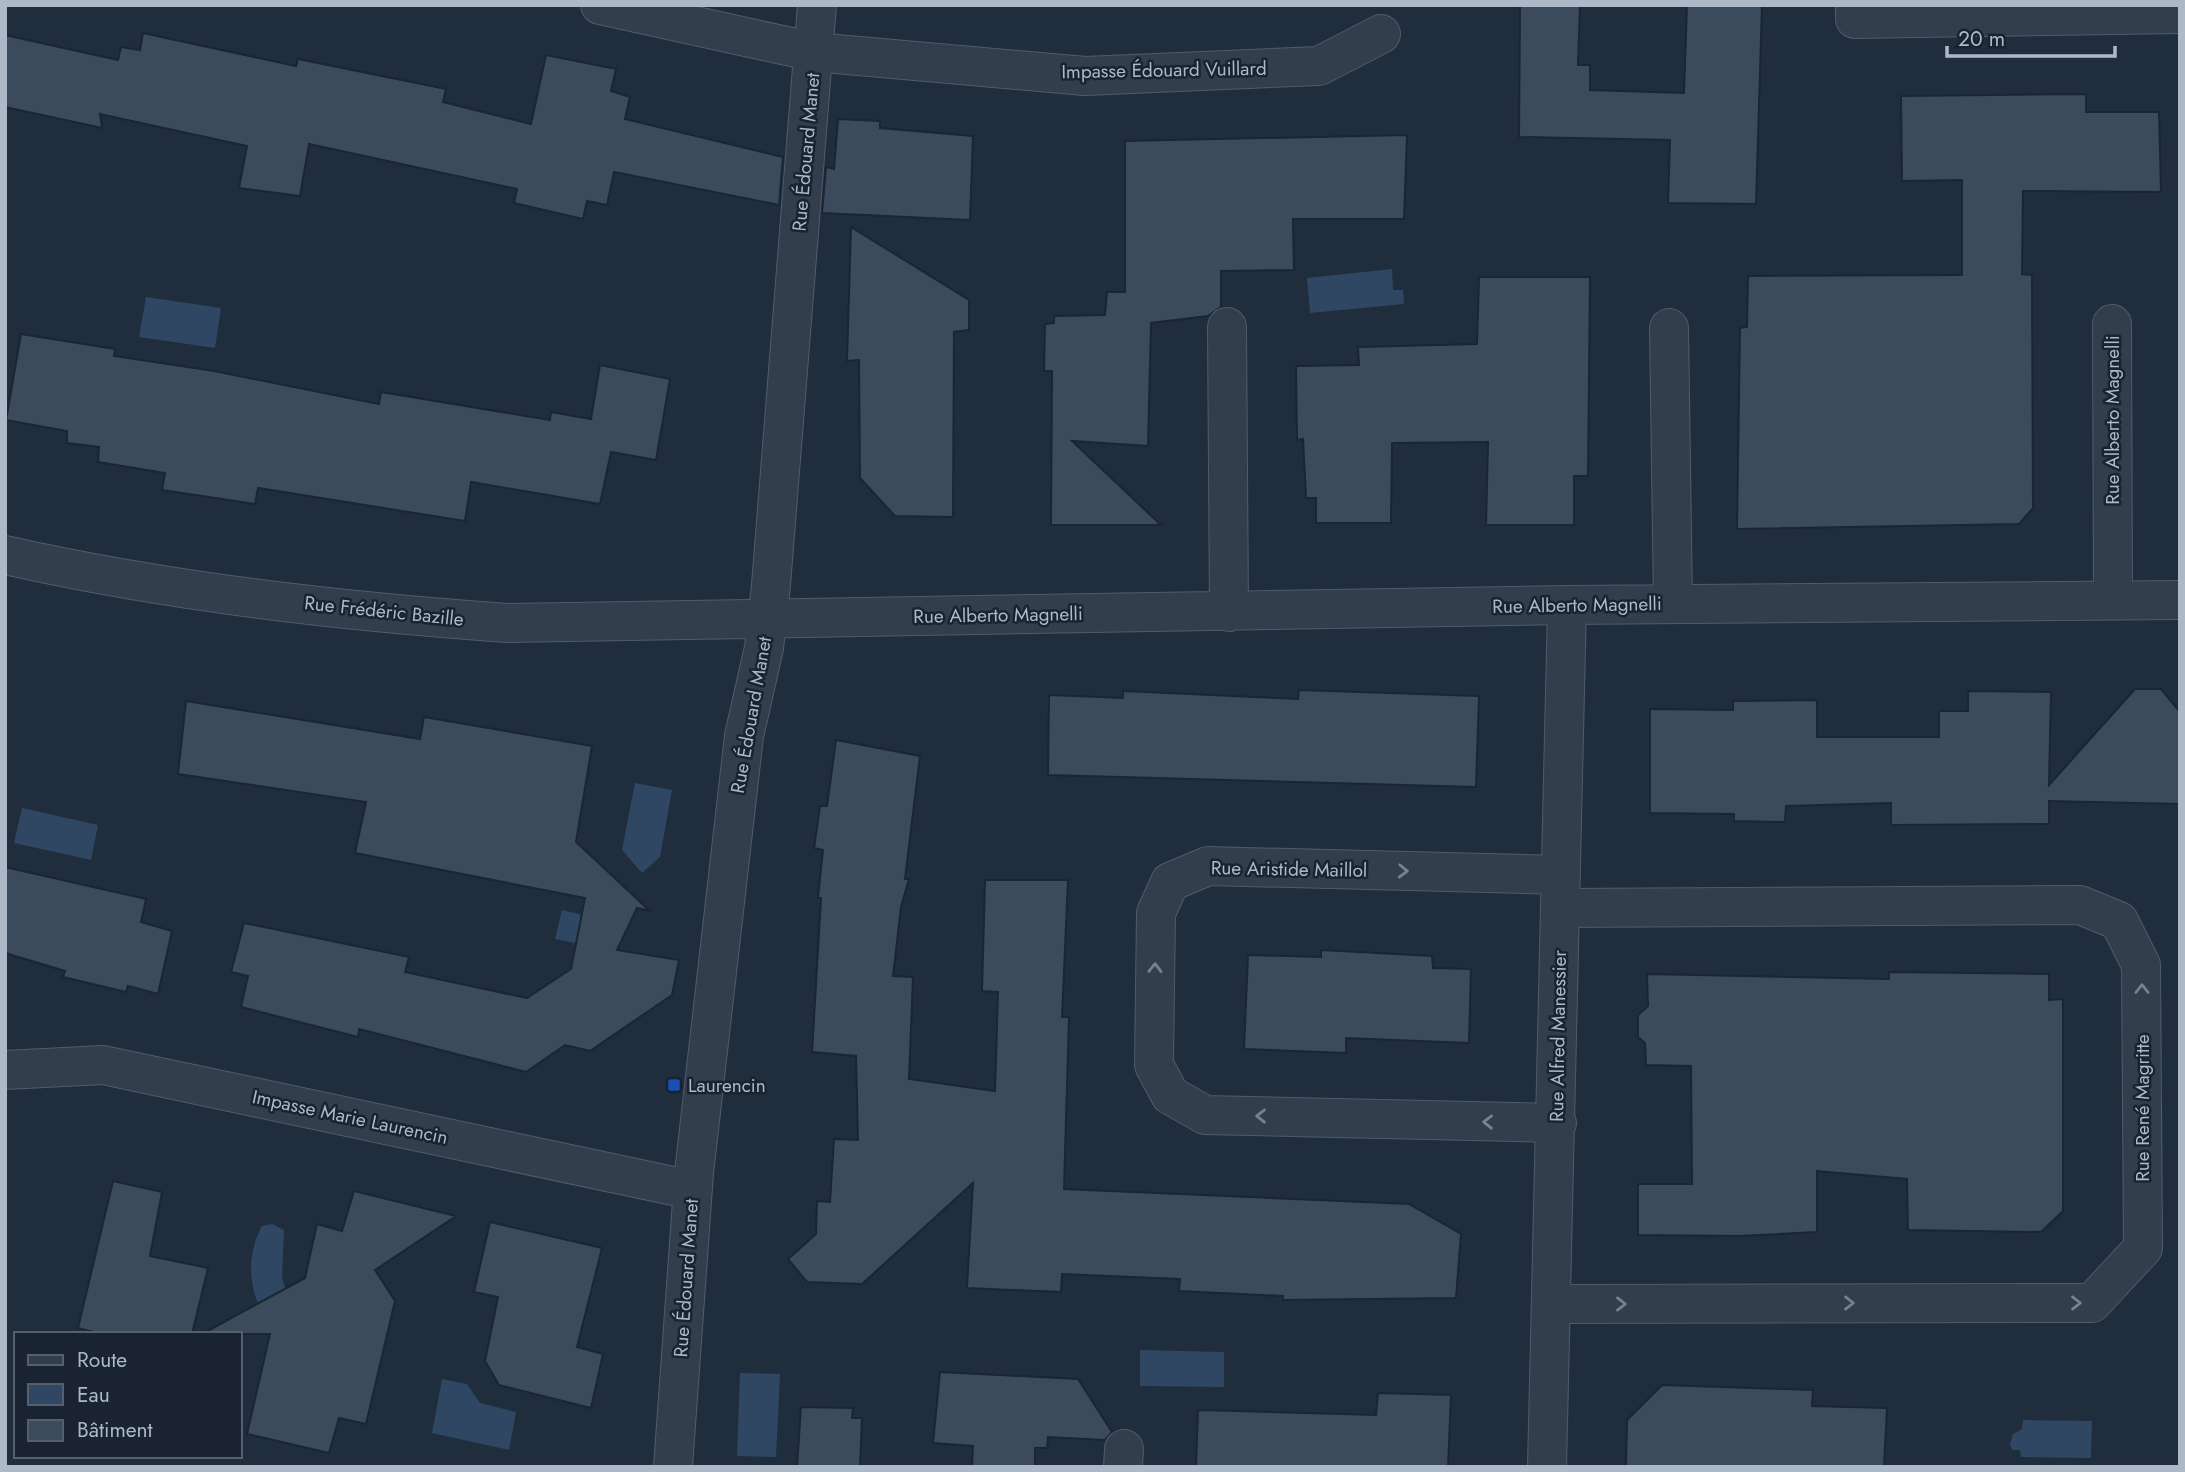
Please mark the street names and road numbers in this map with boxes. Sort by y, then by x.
street label: Impasse Édouard Vuillard [1061,55,1267,85]
street label: Rue Édouard Manet [786,71,826,232]
street label: Rue Alberto Magnelli [2099,335,2126,505]
street label: Rue Frédéric Bazille [303,589,465,633]
street label: Rue Alberto Magnelli [1492,590,1662,620]
street label: Rue Alberto Magnelli [913,600,1083,630]
street label: Rue Édouard Manet [724,634,778,796]
street label: Rue Aristide Maillol [1211,854,1367,884]
street label: Rue Alfred Manessier [1543,949,1573,1122]
street label: Rue René Magritte [2129,1034,2156,1182]
street label: Impasse Marie Laurencin [250,1083,450,1151]
street label: Rue Édouard Manet [667,1197,705,1358]

